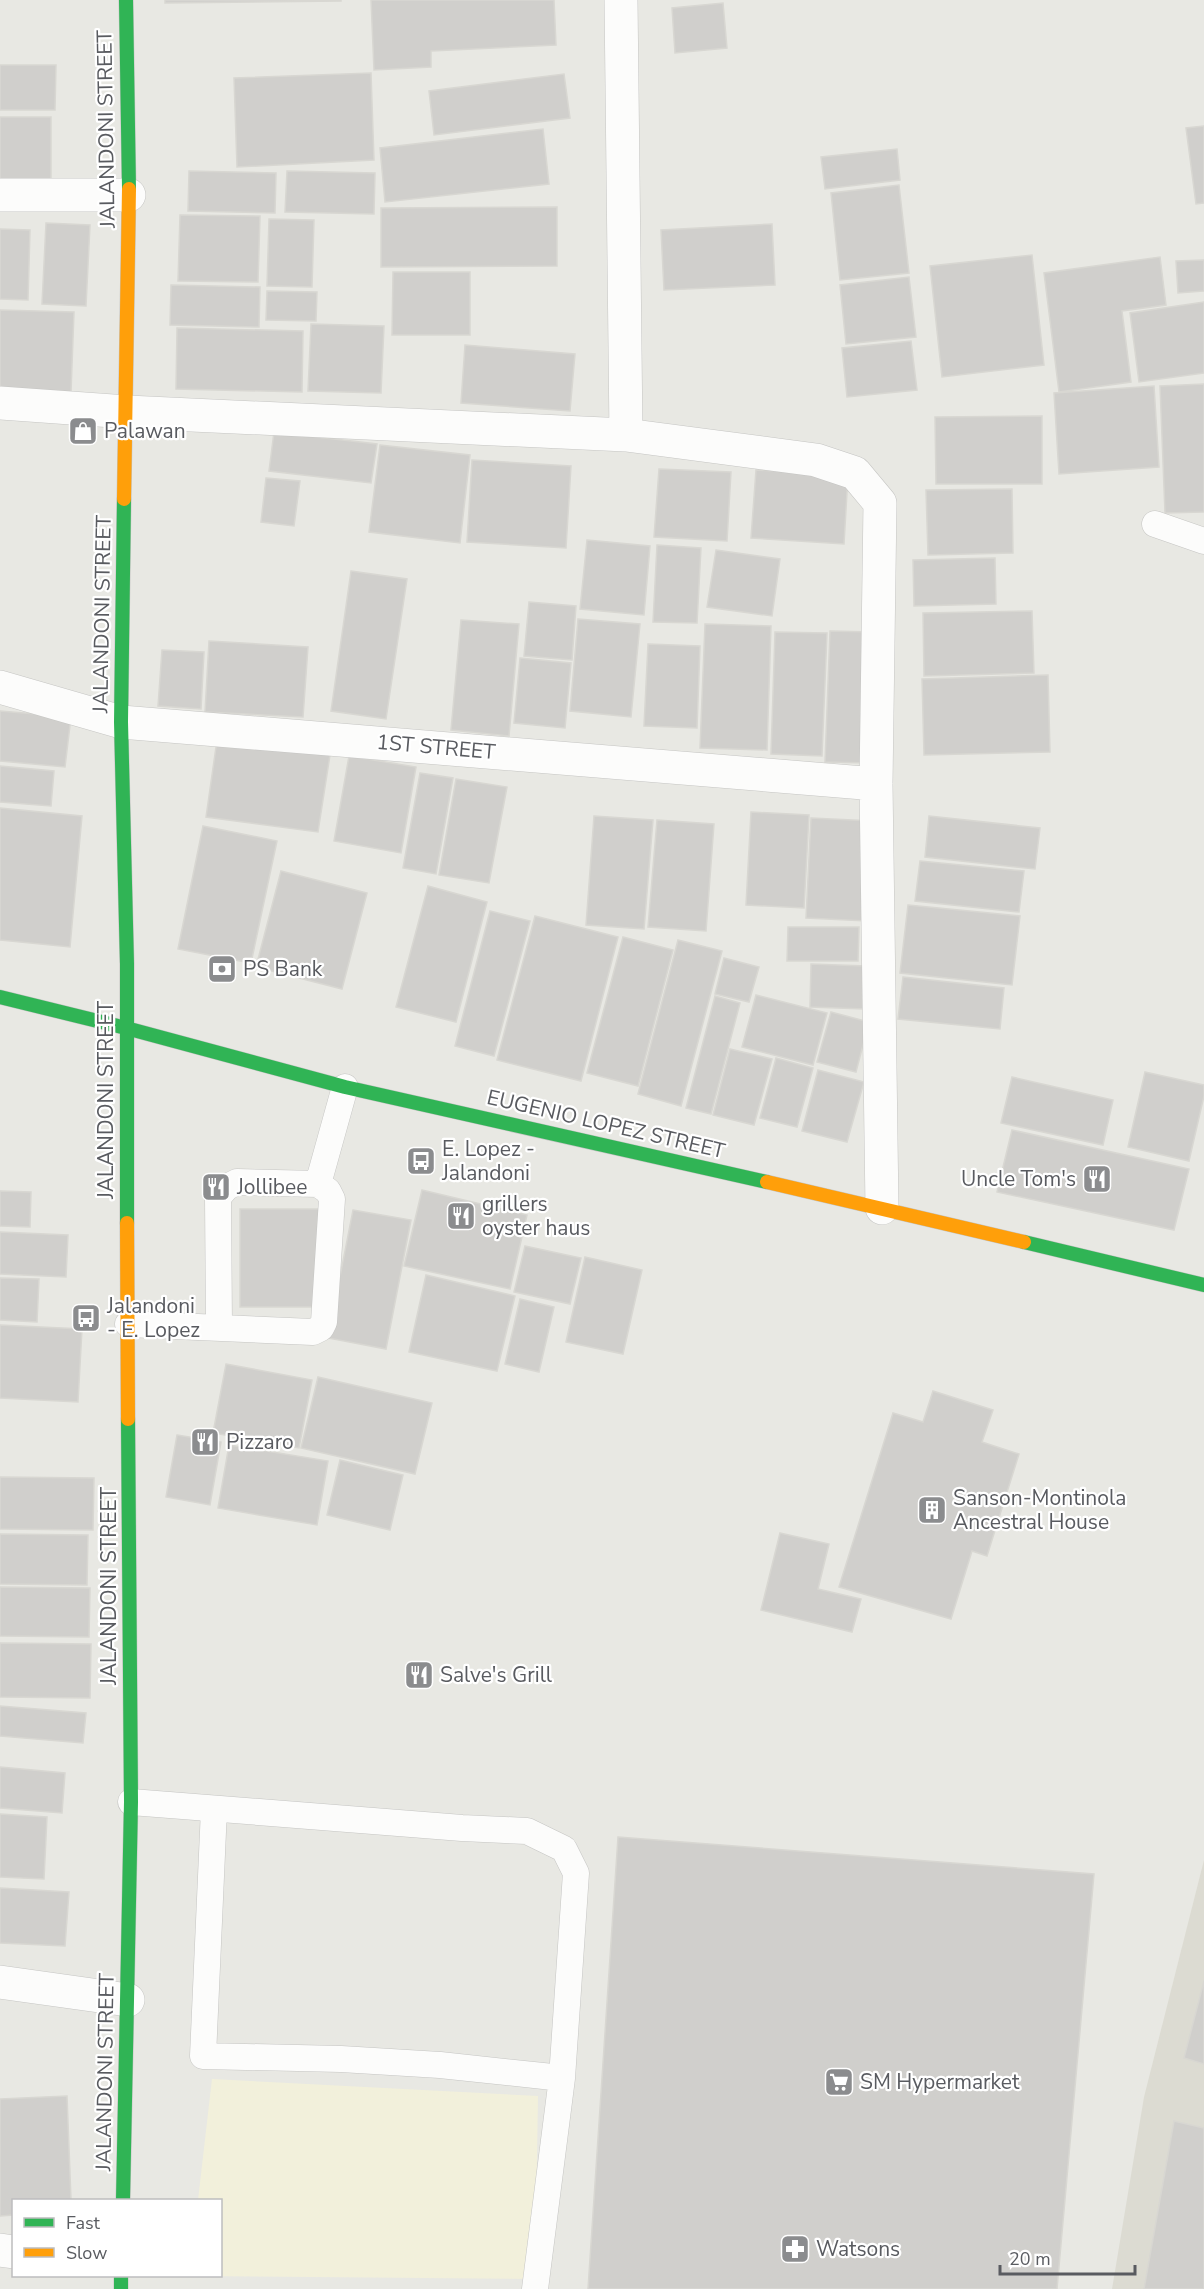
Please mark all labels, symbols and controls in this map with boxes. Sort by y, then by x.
street label: JALANDONI STREET [90,29,122,229]
shop icon: Palawan [67,415,99,447]
place label: Palawan [104,417,186,445]
street label: JALANDONI STREET [86,514,118,714]
street label: 1ST STREET [375,728,497,766]
bank icon: PS Bank [206,953,238,985]
place label: PS Bank [243,955,323,983]
street label: JALANDONI STREET [92,1001,120,1200]
street label: EUGENIO LOPEZ STREET [484,1083,728,1165]
place label: E. Lopez - Jalandoni [441,1135,535,1187]
bus stop icon: E. Lopez - Jalandoni [405,1145,437,1177]
restaurant icon: Uncle Tom's [1081,1163,1113,1195]
place label: Uncle Tom's [961,1165,1076,1193]
restaurant icon: Jollibee [200,1171,232,1203]
place label: Jollibee [236,1173,307,1201]
place label: grillers oyster haus [482,1190,590,1242]
restaurant icon: grillers oyster haus [445,1200,477,1232]
place label: Jalandoni - E. Lopez [106,1292,200,1344]
bus stop icon: Jalandoni - E. Lopez [70,1302,102,1334]
restaurant icon: Pizzaro [189,1426,221,1458]
place label: Pizzaro [226,1428,294,1456]
place label: Sanson-Montinola Ancestral House [953,1484,1126,1536]
street label: JALANDONI STREET [95,1487,123,1686]
building icon: Sanson-Montinola Ancestral House [916,1494,948,1526]
restaurant icon: Salve's Grill [403,1659,435,1691]
place label: Salve's Grill [440,1661,553,1689]
street label: JALANDONI STREET [89,1972,121,2172]
supermarket icon: SM Hypermarket [823,2066,855,2098]
place label: SM Hypermarket [860,2068,1020,2096]
legend [12,2199,222,2277]
text: Fast [66,2211,101,2235]
pharmacy icon: Watsons [779,2233,811,2265]
place label: Watsons [816,2235,900,2263]
scale bar [1000,2238,1135,2276]
text: Slow [66,2241,107,2265]
text: 20 m [1009,2247,1051,2271]

